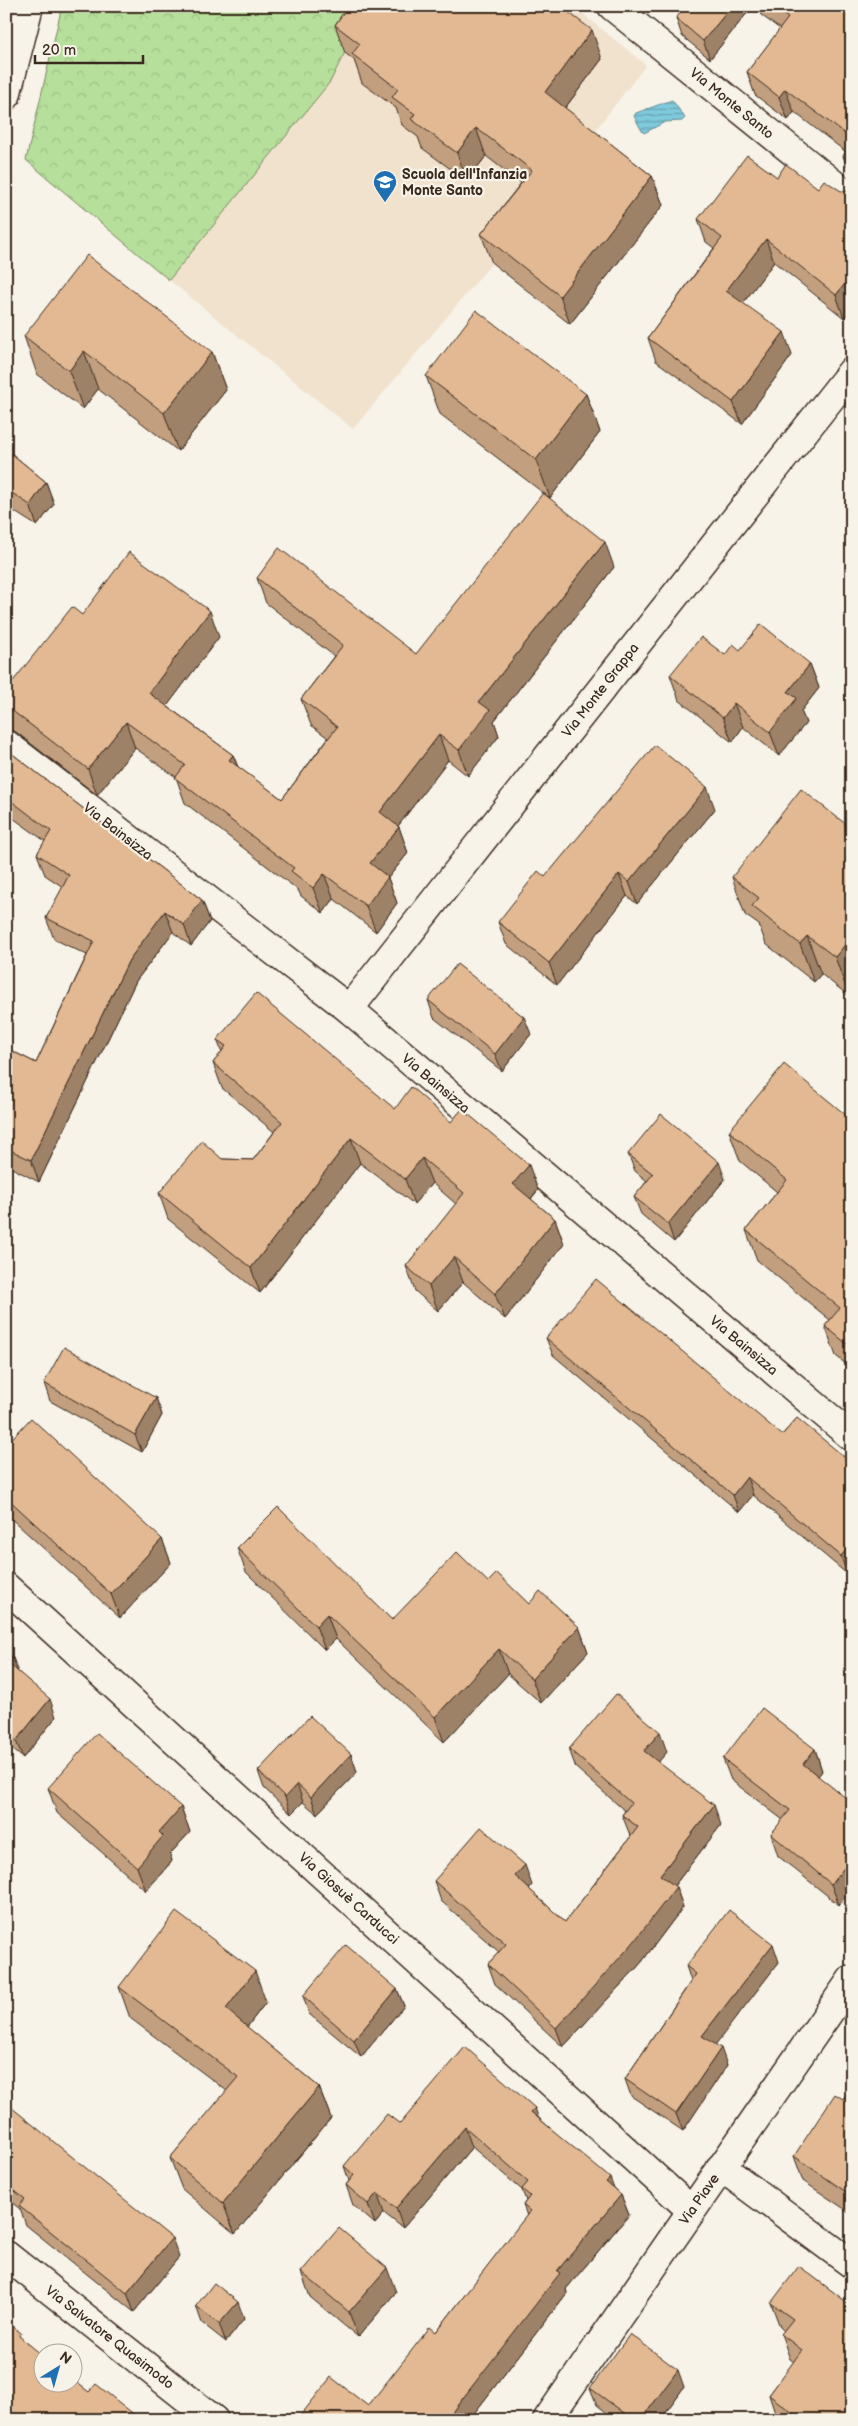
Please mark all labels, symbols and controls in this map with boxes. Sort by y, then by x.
scale bar [35,32,142,64]
text: 20 m [42,41,76,60]
street label: Via Monte Santo [686,64,777,143]
place label: Scuola dell'Infanzia Monte Santo [402,166,527,199]
school or university icon: Scuola dell'Infanzia Monte Santo [372,169,398,203]
street label: Via Monte Grappa [558,640,643,741]
street label: Via Bainsizza [79,799,156,864]
street label: Via Bainsizza [398,1050,473,1117]
street label: Via Bainsizza [706,1312,781,1379]
street label: Via Giosuè Carducci [295,1849,402,1948]
street label: Via Piave [676,2170,723,2228]
street label: Via Salvatore Quasimodo [42,2282,177,2393]
north arrow [32,2344,82,2394]
text: N [56,2348,75,2368]

